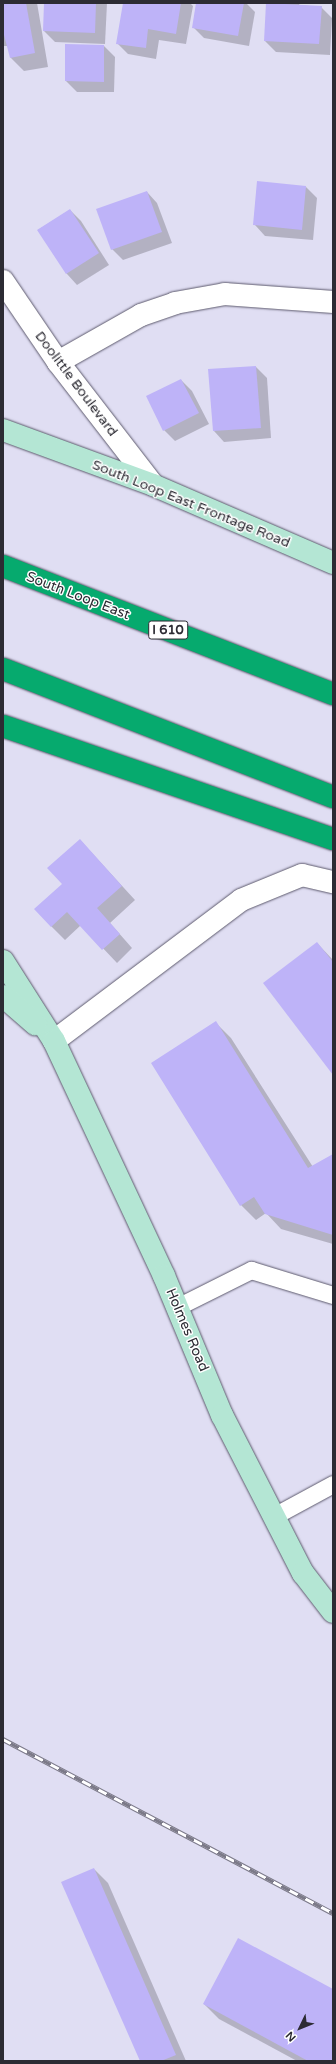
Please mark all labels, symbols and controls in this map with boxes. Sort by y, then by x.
street label: Doolittle Boulevard [31,328,121,440]
street label: South Loop East Frontage Road [90,456,292,552]
street label: South Loop East [24,569,132,623]
road number: I 610 [148,619,188,641]
street label: Holmes Road [162,1286,212,1374]
north arrow [280,2008,320,2048]
text: N [283,2029,299,2044]

